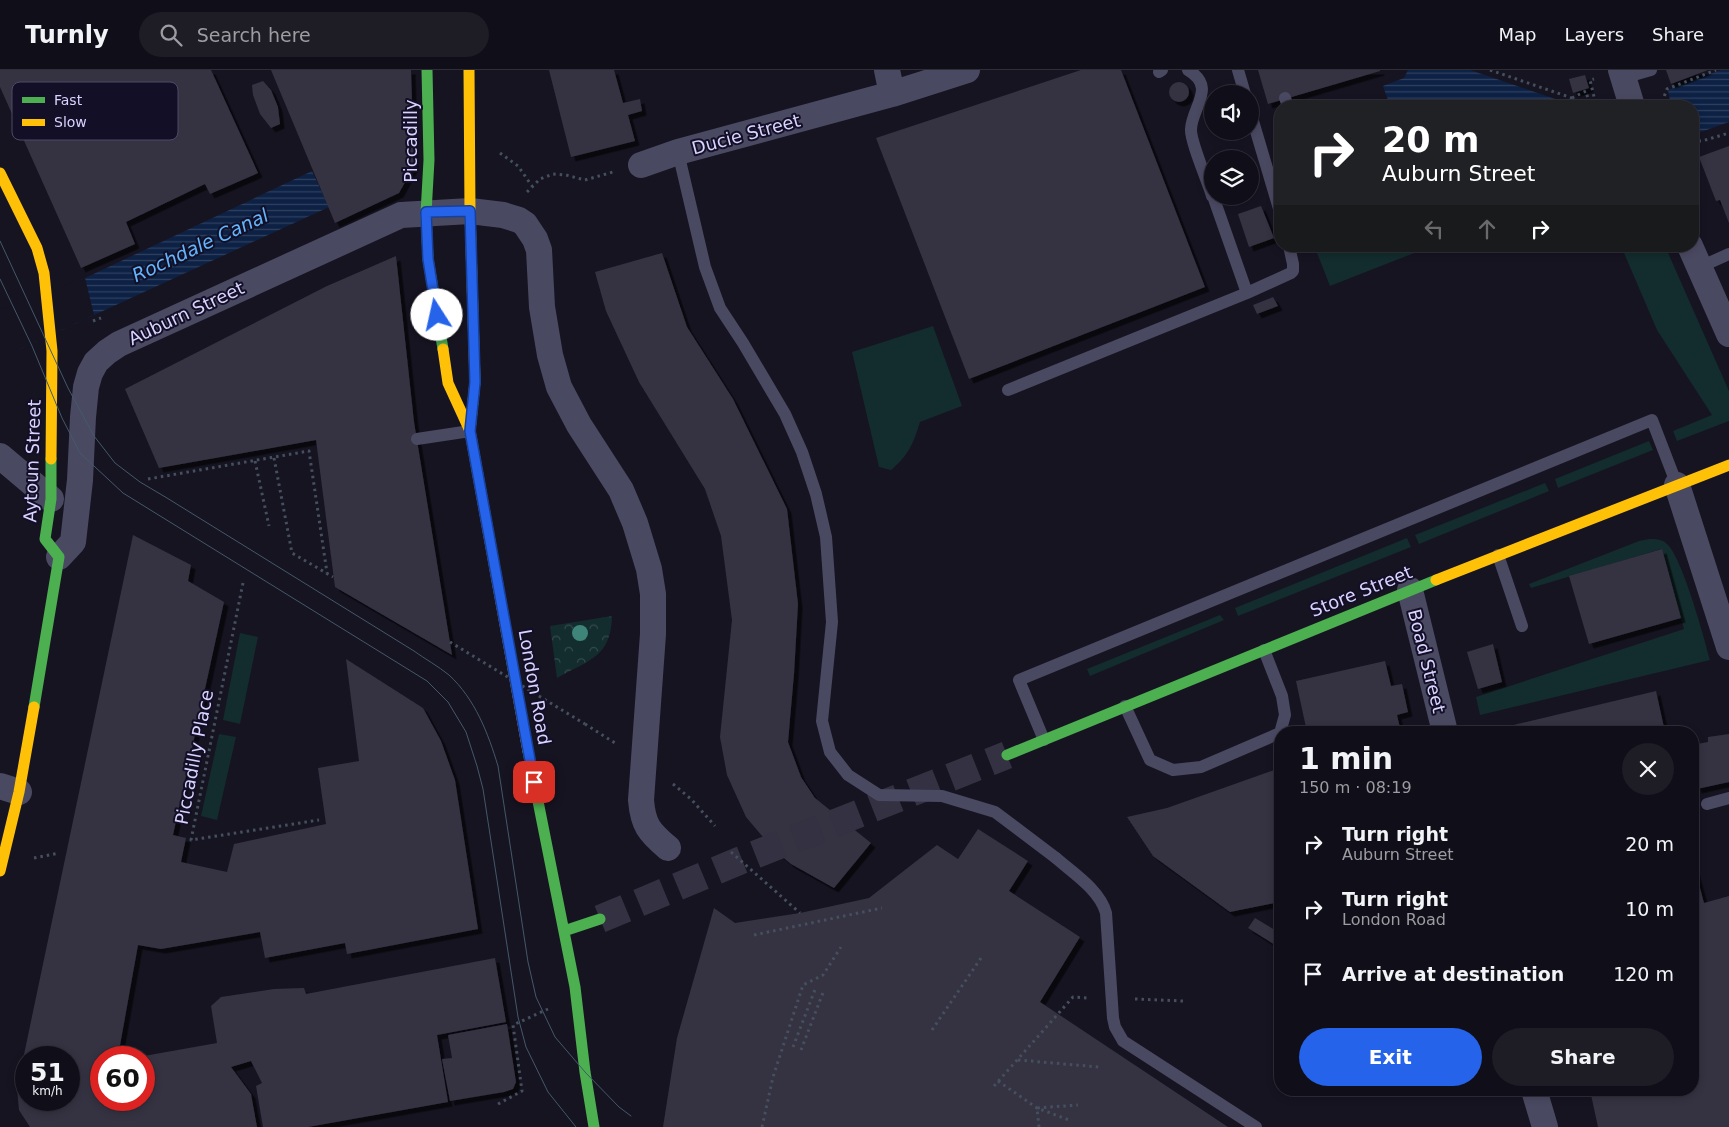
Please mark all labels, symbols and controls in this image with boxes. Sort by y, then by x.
search box [139,12,489,57]
text: Turnly [25,21,109,49]
icon: search [157,21,185,49]
text: Search here [197,24,311,46]
text: Map [1498,24,1536,45]
text: Layers [1564,24,1624,45]
text: Share [1652,24,1704,45]
legend [12,82,178,140]
map controls [1204,85,1259,205]
button: sound [1204,85,1259,140]
text: Fast [54,92,83,108]
street label: Piccadilly [400,99,421,183]
street label: Ducie Street [689,109,803,159]
text: Slow [54,114,87,130]
icon: right [1299,120,1364,185]
text: 20 m [1382,120,1479,160]
button: layers [1204,150,1259,205]
text: Auburn Street [1382,161,1535,186]
water label: Rochdale Canal [128,203,272,286]
icon: left [1420,215,1448,243]
icon: ahead [1473,215,1501,243]
icon: right [1526,215,1554,243]
street label: Auburn Street [125,277,247,349]
position arrow [410,288,462,340]
street label: Aytoun Street [19,399,45,523]
street label: Store Street [1307,561,1415,621]
street label: Boad Street [1404,607,1450,715]
street label: London Road [515,628,555,746]
street label: Piccadilly Place [171,688,217,826]
text: 1 min [1299,741,1393,776]
button: close [1622,743,1674,795]
pin [513,761,555,803]
icon: arrive [520,768,548,796]
text: 150 m · 08:19 [1299,778,1412,797]
text: Turn right [1342,823,1448,845]
icon: right [1299,830,1327,858]
text: 20 m [1625,833,1674,855]
text: Auburn Street [1342,845,1454,864]
text: Turn right [1342,888,1448,910]
icon: right [1299,895,1327,923]
text: 10 m [1625,898,1674,920]
text: London Road [1342,910,1446,929]
icon: arrive [1299,960,1327,988]
text: Arrive at destination [1342,963,1564,985]
text: 120 m [1613,963,1674,985]
button: Exit [1299,1028,1482,1086]
button: Share [1492,1028,1674,1086]
speed limit sign: 60 [90,1046,155,1111]
text: 51 [30,1058,65,1087]
text: km/h [32,1084,63,1098]

